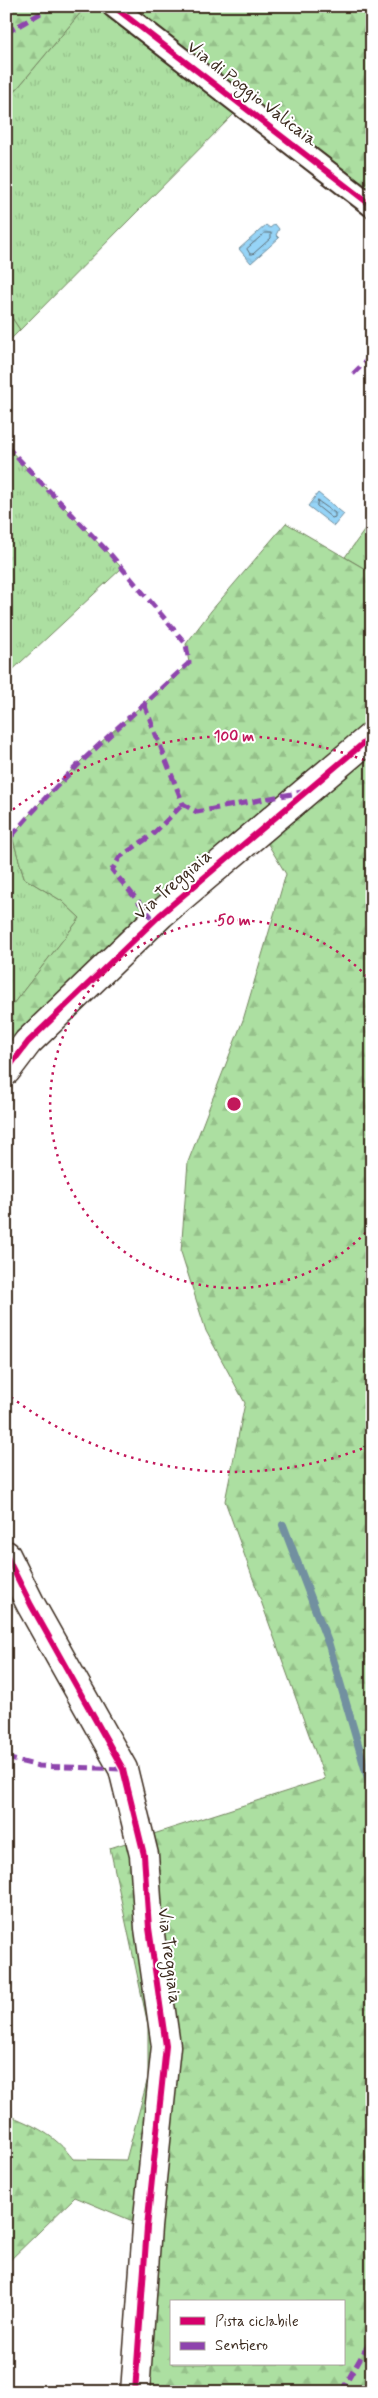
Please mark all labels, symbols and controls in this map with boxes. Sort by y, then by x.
street label: Via di Poggio Valicaia [181,35,322,153]
text: 100 m [214,727,254,747]
street label: Via Treggiaia [129,844,218,926]
text: 50 m [217,911,251,931]
centre of rings [225,1095,243,1113]
street label: Via Treggiaia [150,1907,187,2005]
legend [170,2300,346,2366]
text: Pista ciclabile [215,2312,299,2332]
text: Sentiero [215,2336,268,2356]

